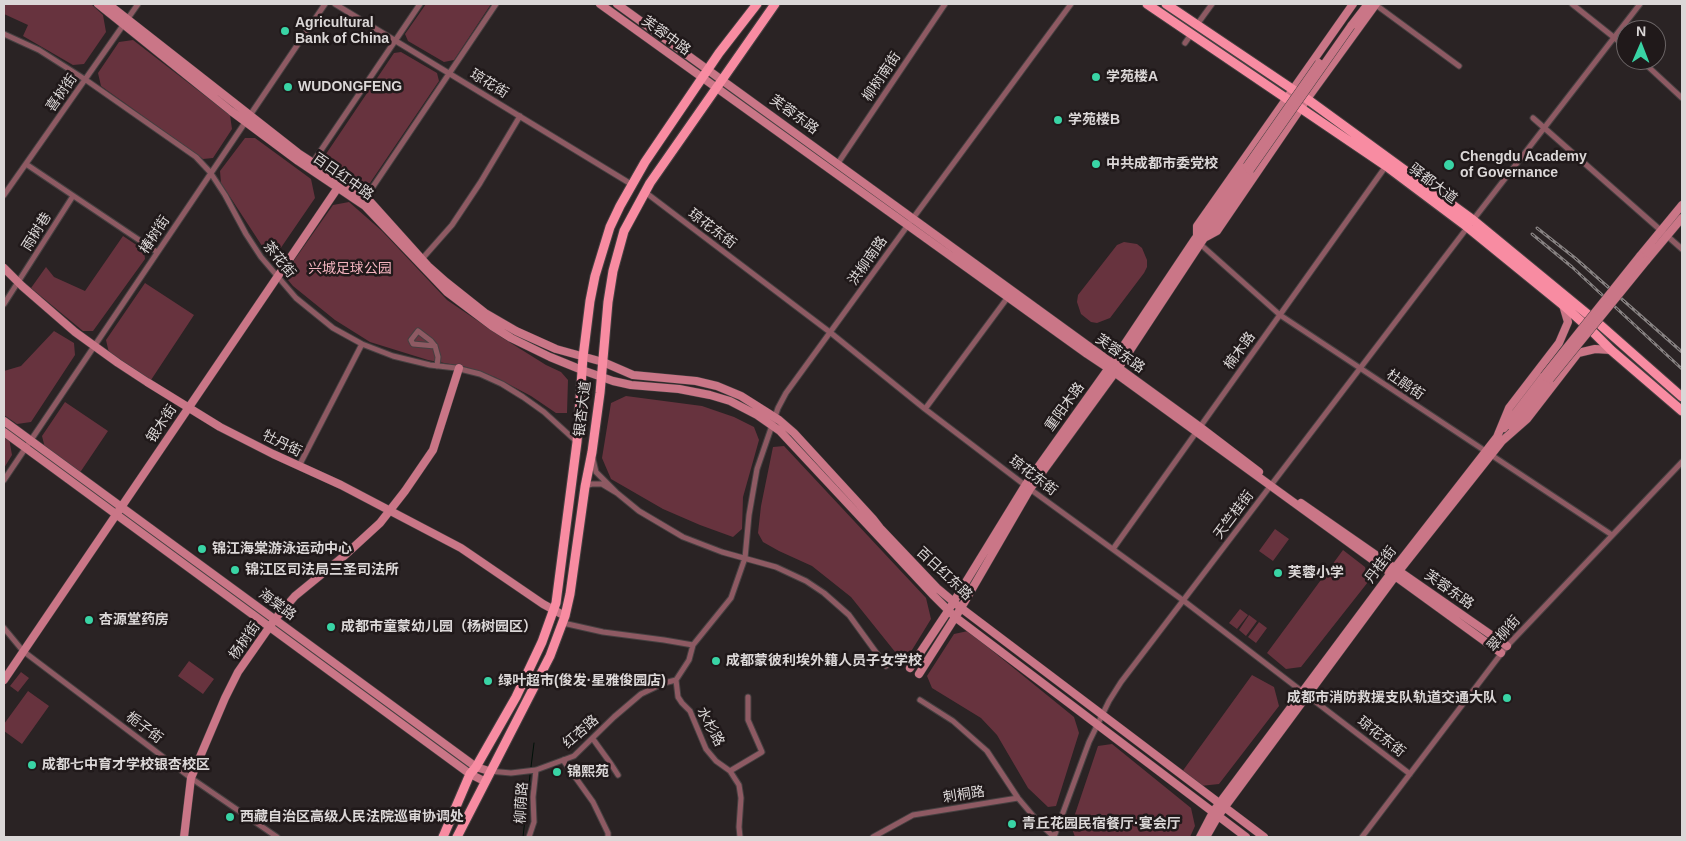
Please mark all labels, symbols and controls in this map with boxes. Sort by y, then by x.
street label: 芙蓉中路 [638,13,694,59]
place label: Agricultural Bank of China [295,15,389,48]
north arrow [1616,20,1666,70]
text: N [1636,23,1646,39]
marker: Agricultural Bank of China [279,25,291,37]
street label: 柳树南街 [859,49,905,105]
street label: 琼花街 [467,66,511,102]
place label: 学苑楼A [1106,69,1158,85]
street label: 喜树街 [43,71,81,115]
marker: 学苑楼A [1090,71,1102,83]
place label: WUDONGFENG [298,79,402,95]
marker: WUDONGFENG [282,81,294,93]
street label: 芙蓉东路 [766,92,822,138]
place label: 学苑楼B [1068,112,1120,128]
marker: 学苑楼B [1052,114,1064,126]
place label: Chengdu Academy of Governance [1460,149,1587,182]
street label: 百日红中路 [310,150,376,204]
place label: 中共成都市委党校 [1106,156,1218,172]
marker: 中共成都市委党校 [1090,158,1102,170]
marker: Chengdu Academy of Governance [1442,158,1456,172]
street label: 驿都大道 [1406,160,1460,208]
street label: 琼花东街 [685,205,739,253]
street label: 雨树巷 [19,210,55,254]
street label: 椿树街 [136,213,174,257]
street label: 洪柳南路 [845,233,891,289]
street label: 茶花街 [259,238,299,282]
park label: 兴城足球公园 [308,261,392,277]
street label: 楠木路 [1221,329,1259,373]
street label: 芙蓉东路 [1092,331,1148,377]
street label: 杜鹃街 [1383,366,1427,404]
street label: 重阳木路 [1042,379,1088,435]
street label: 银杏大道 [571,380,595,438]
street label: 银木街 [143,402,181,446]
street label: 牡丹街 [259,427,305,461]
street label: 琼花东街 [1006,452,1060,500]
street label: 天竺桂街 [1210,488,1258,542]
place label: 锦江海棠游泳运动中心 [212,541,352,557]
marker: 锦江海棠游泳运动中心 [196,543,208,555]
street label: 丹桂街 [1362,543,1400,587]
street label: 百日红东路 [913,544,975,604]
place label: 锦江区司法局三圣司法所 [245,562,399,578]
marker: 锦江区司法局三圣司法所 [229,564,241,576]
place label: 芙蓉小学 [1288,565,1344,581]
marker: 芙蓉小学 [1272,567,1284,579]
street label: 芙蓉东路 [1421,567,1477,613]
street label: 海棠路 [255,586,299,624]
place label: 杏源堂药房 [99,612,169,628]
street label: 翠柳街 [1484,613,1524,655]
marker: 杏源堂药房 [83,614,95,626]
street label: 杨树街 [226,619,264,663]
place label: 成都市童蒙幼儿园（杨树园区） [341,619,537,635]
marker: 成都市童蒙幼儿园（杨树园区） [325,621,337,633]
place label: 成都蒙彼利埃外籍人员子女学校 [726,653,922,669]
marker: 成都蒙彼利埃外籍人员子女学校 [710,655,722,667]
place label: 绿叶超市(俊发·星雅俊园店) [498,673,666,689]
marker: 绿叶超市(俊发·星雅俊园店) [482,675,494,687]
place label: 成都市消防救援支队轨道交通大队 [1287,690,1497,706]
marker: 成都市消防救援支队轨道交通大队 [1501,692,1513,704]
street label: 水杉路 [693,705,727,749]
street label: 栀子街 [122,709,166,747]
street label: 红杏路 [560,712,602,752]
street label: 琼花东街 [1354,713,1408,761]
place label: 成都七中育才学校银杏校区 [42,757,210,773]
marker: 成都七中育才学校银杏校区 [26,759,38,771]
place label: 锦熙苑 [567,764,609,780]
marker: 锦熙苑 [551,766,563,778]
street label: 柳荫路 [512,781,532,825]
street label: 刺桐路 [942,783,986,807]
place label: 西藏自治区高级人民法院巡审协调处 [240,809,464,825]
marker: 西藏自治区高级人民法院巡审协调处 [224,811,236,823]
place label: 青丘花园民宿餐厅·宴会厅 [1022,816,1181,832]
marker: 青丘花园民宿餐厅·宴会厅 [1006,818,1018,830]

